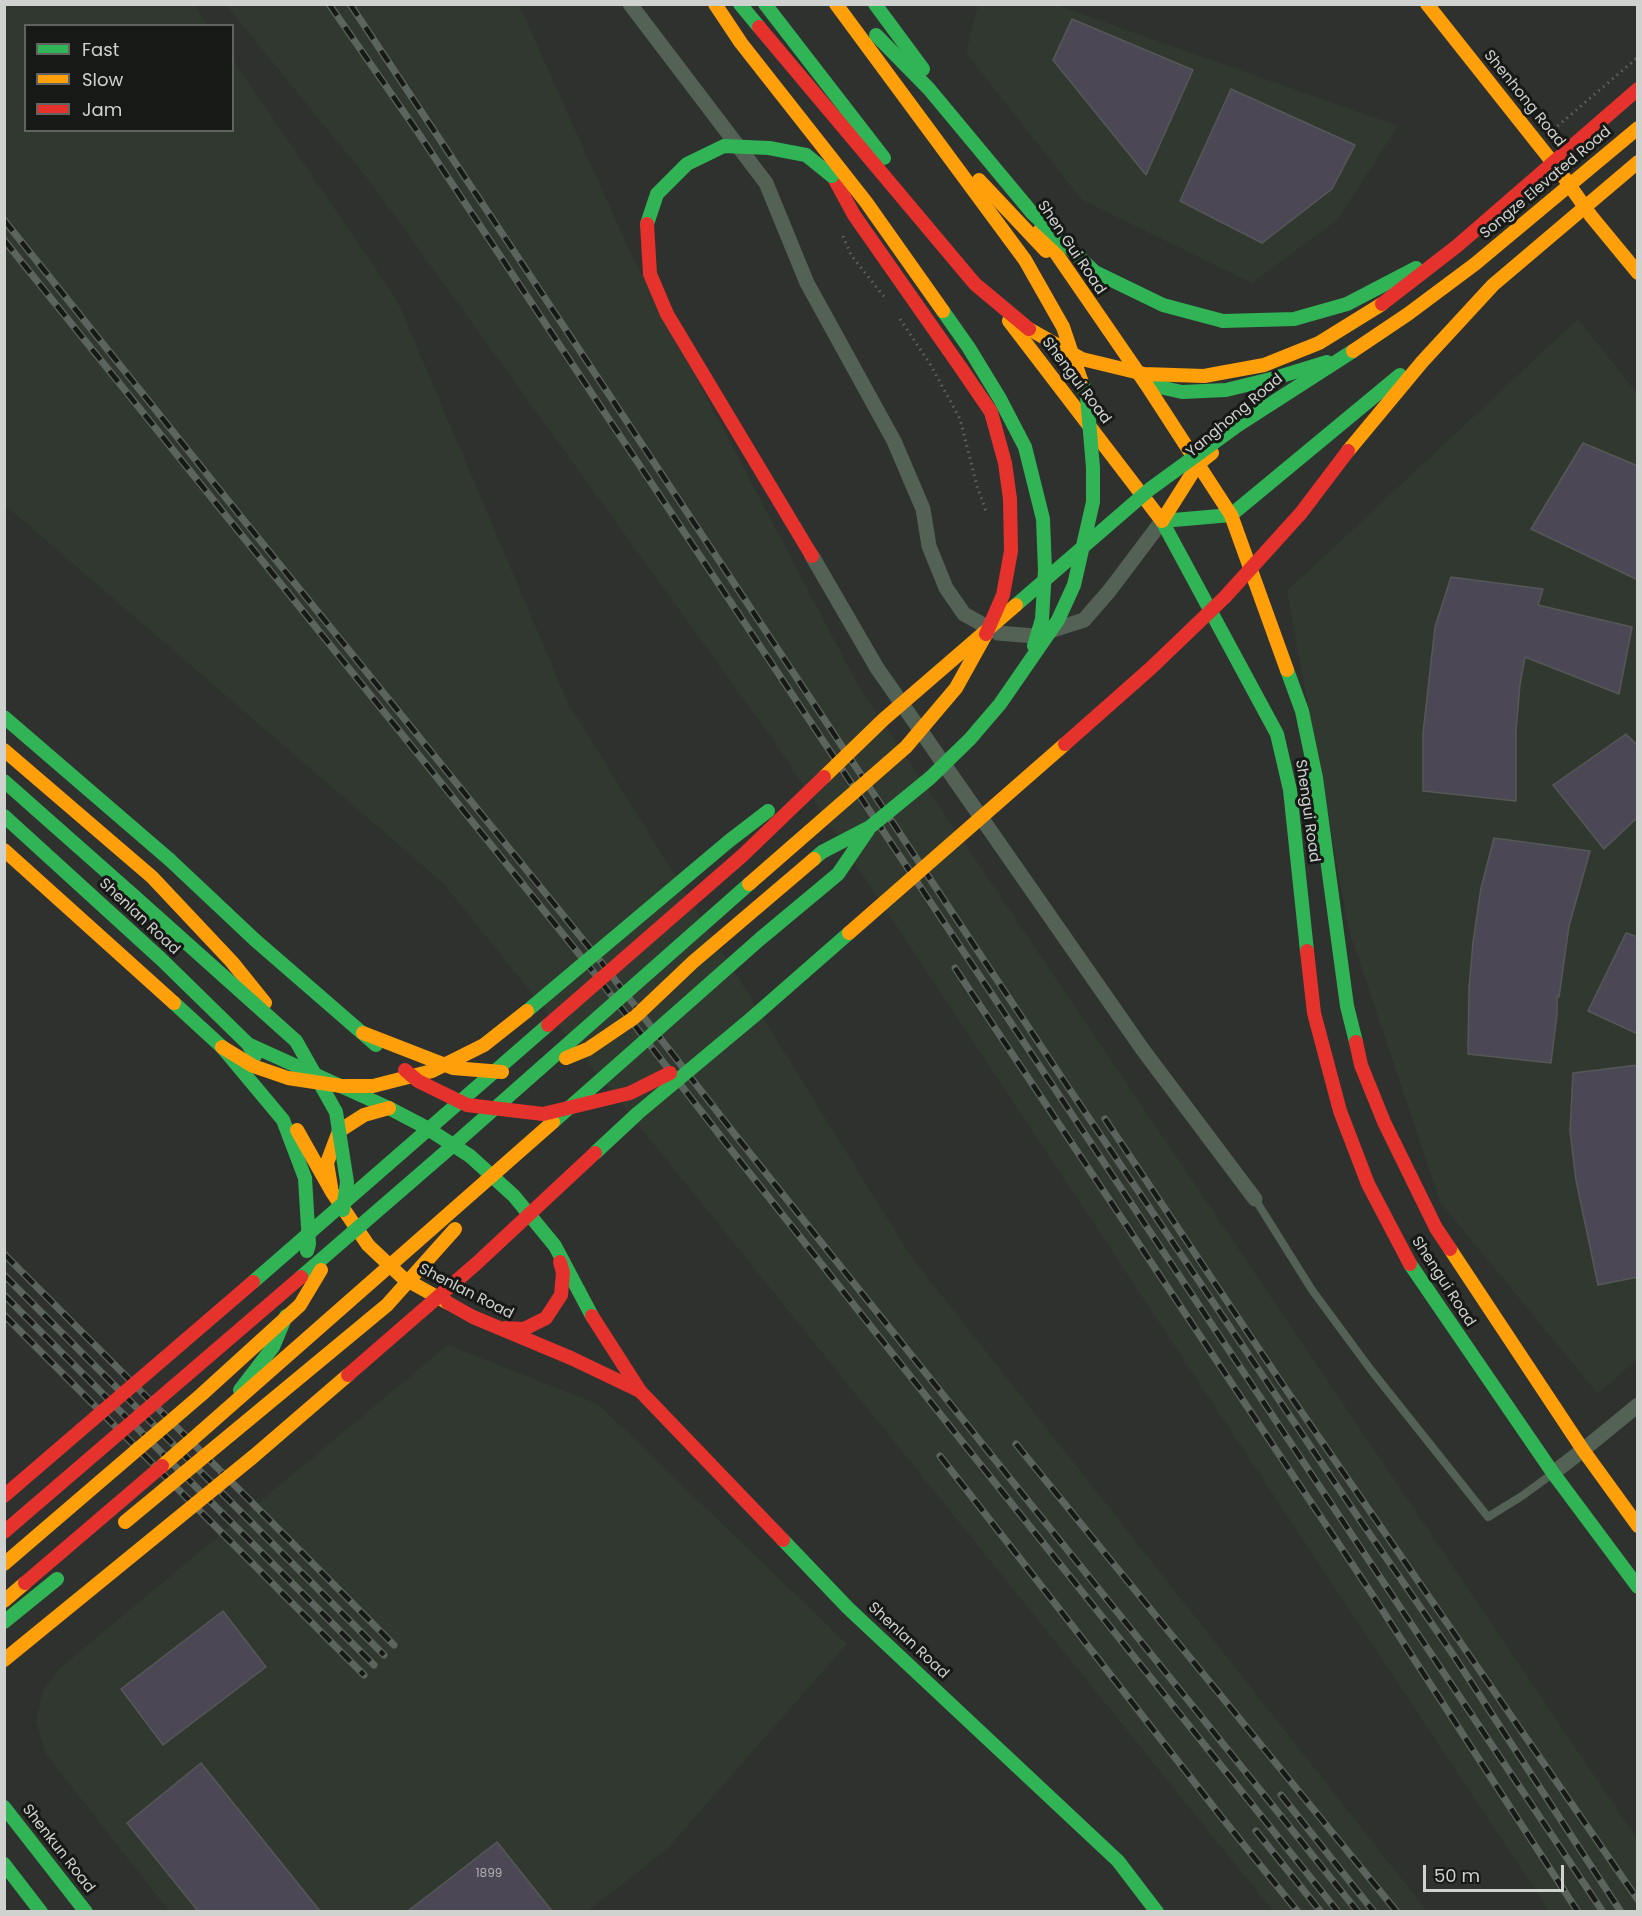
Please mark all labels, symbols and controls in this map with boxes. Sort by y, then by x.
legend [24,24,234,132]
text: Fast [82,37,119,62]
street label: Shenhong Road [1479,47,1569,151]
text: Slow [82,67,123,92]
text: Jam [82,97,122,122]
street label: Songze Elevated Road [1477,123,1615,243]
street label: Shen Gui Road [1033,198,1109,298]
street label: Shengui Road [1038,334,1114,428]
street label: Yanghong Road [1183,370,1287,462]
street label: Shengui Road [1291,758,1323,864]
street label: Shenlan Road [95,875,183,959]
street label: Shengui Road [1407,1234,1479,1330]
street label: Shenlan Road [416,1260,516,1324]
street label: Shenlan Road [864,1599,952,1683]
street label: Shenkun Road [18,1801,98,1897]
scale bar [1426,1853,1567,1891]
text: 50 m [1434,1863,1480,1888]
house number: 1899 [476,1867,502,1881]

